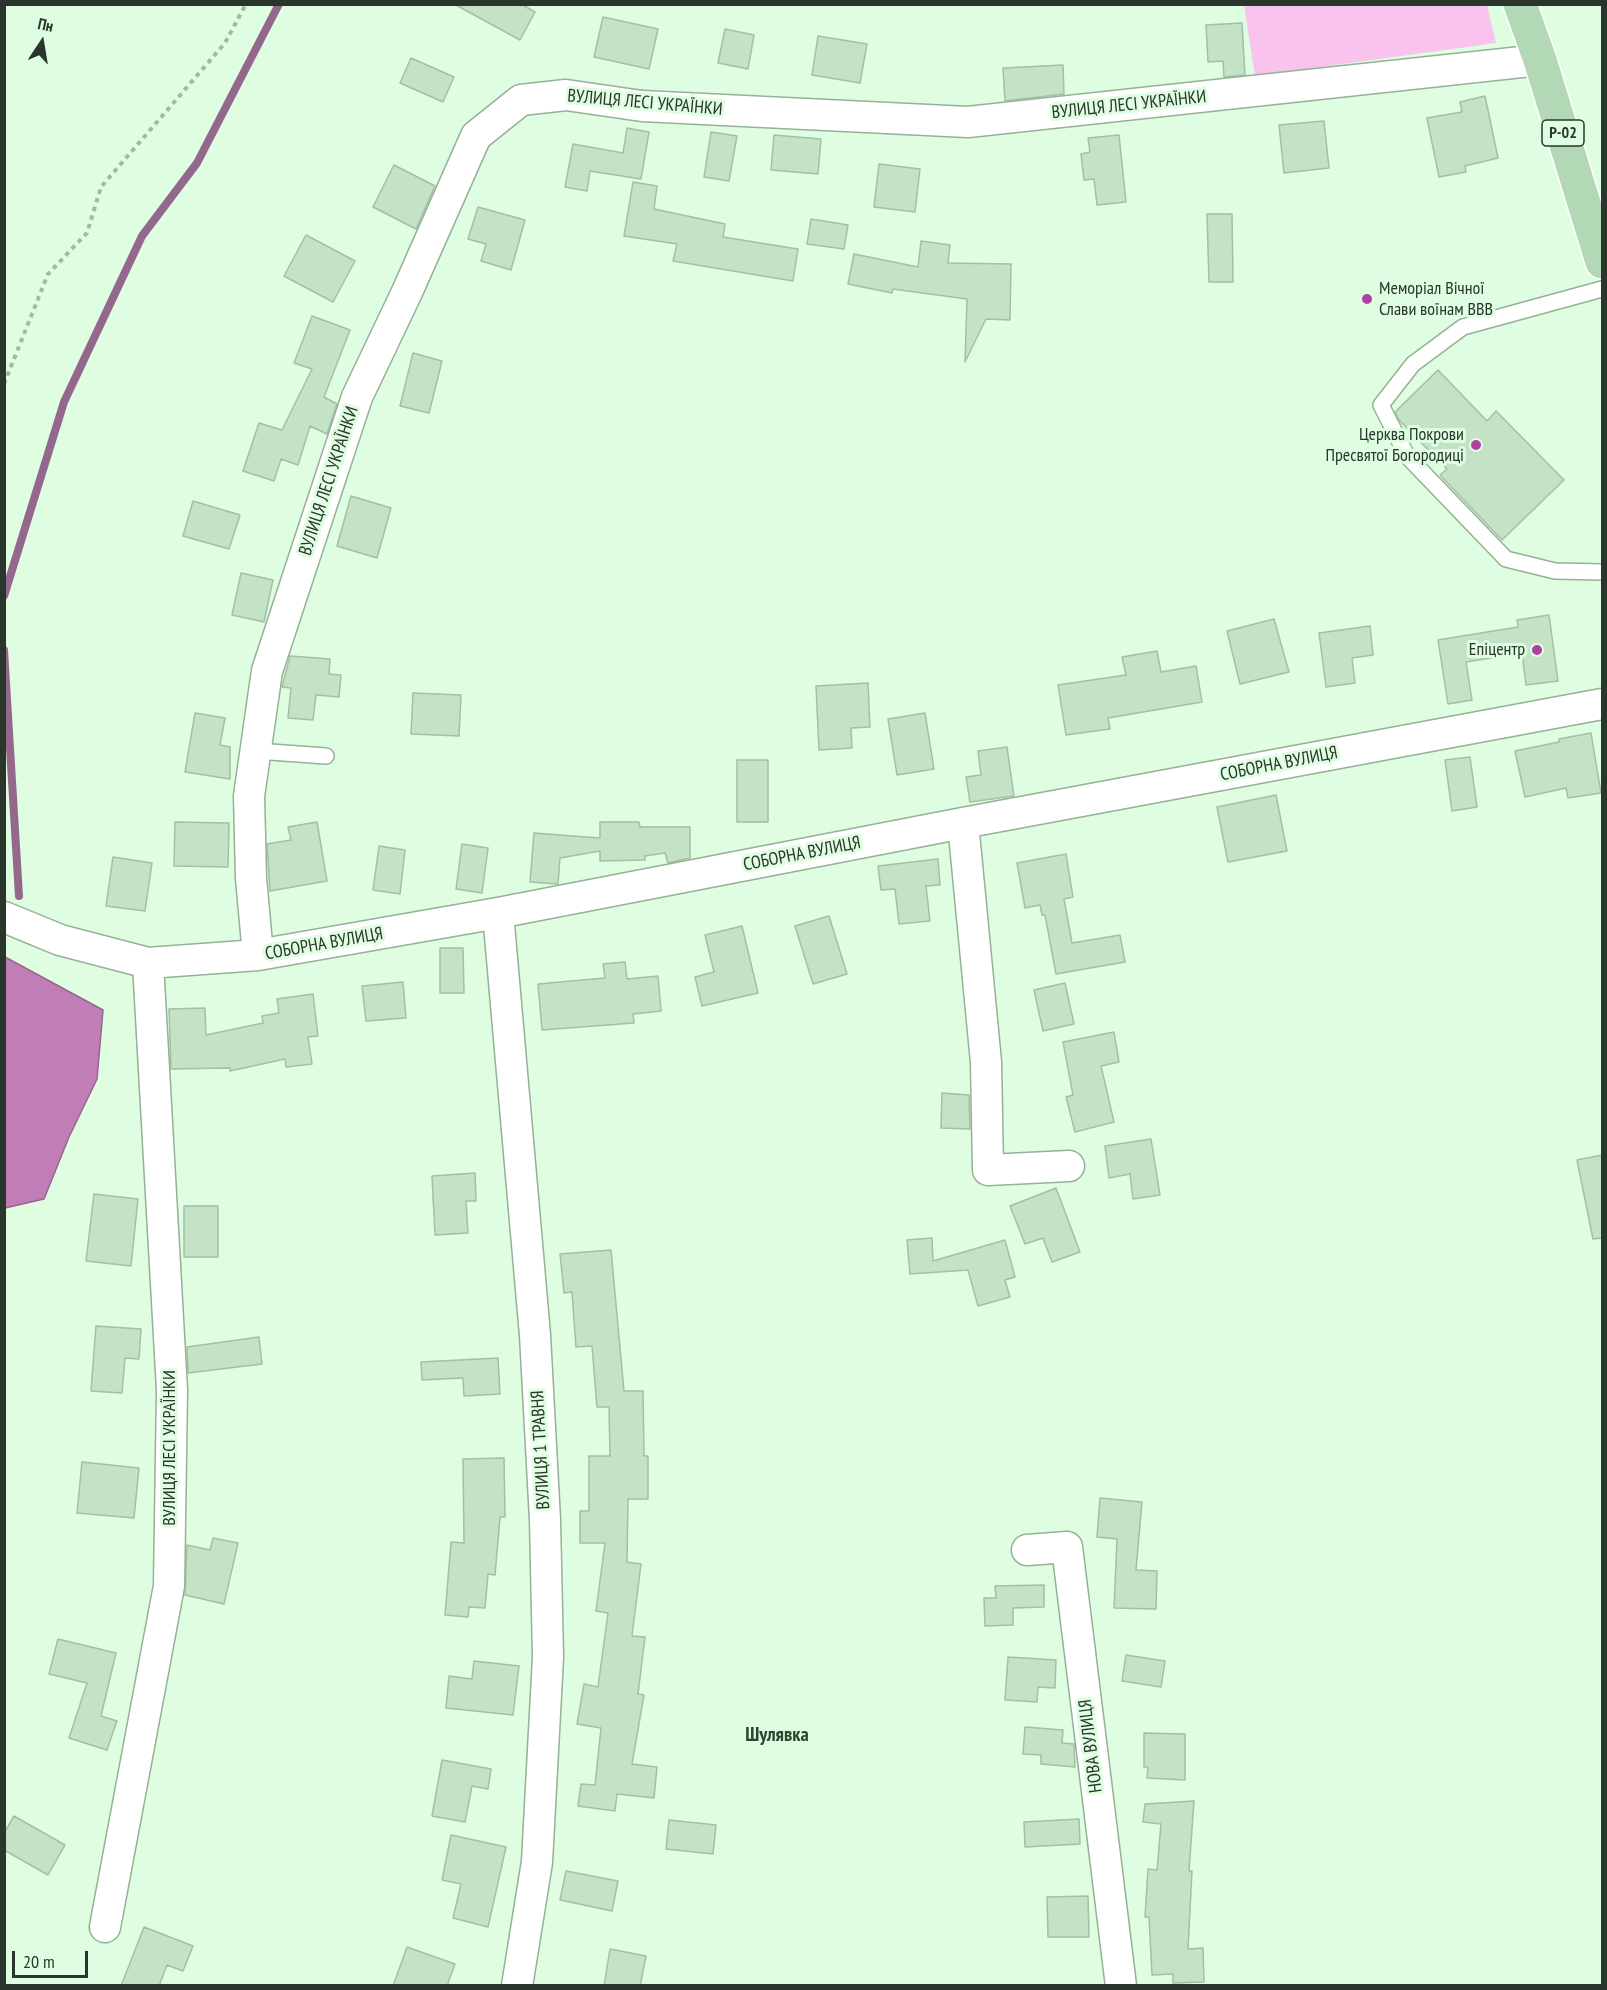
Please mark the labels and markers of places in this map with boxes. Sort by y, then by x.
place label: Меморіал Вічної Слави воїнам ВВВ [1379,278,1493,320]
marker: Меморіал Вічної Слави воїнам ВВВ [1360,292,1374,306]
place label: Церква Покрови Пресвятої Богородиці [1326,424,1464,466]
marker: Церква Покрови Пресвятої Богородиці [1469,438,1483,452]
place label: Епіцентр [1469,639,1525,661]
marker: Епіцентр [1530,643,1544,657]

